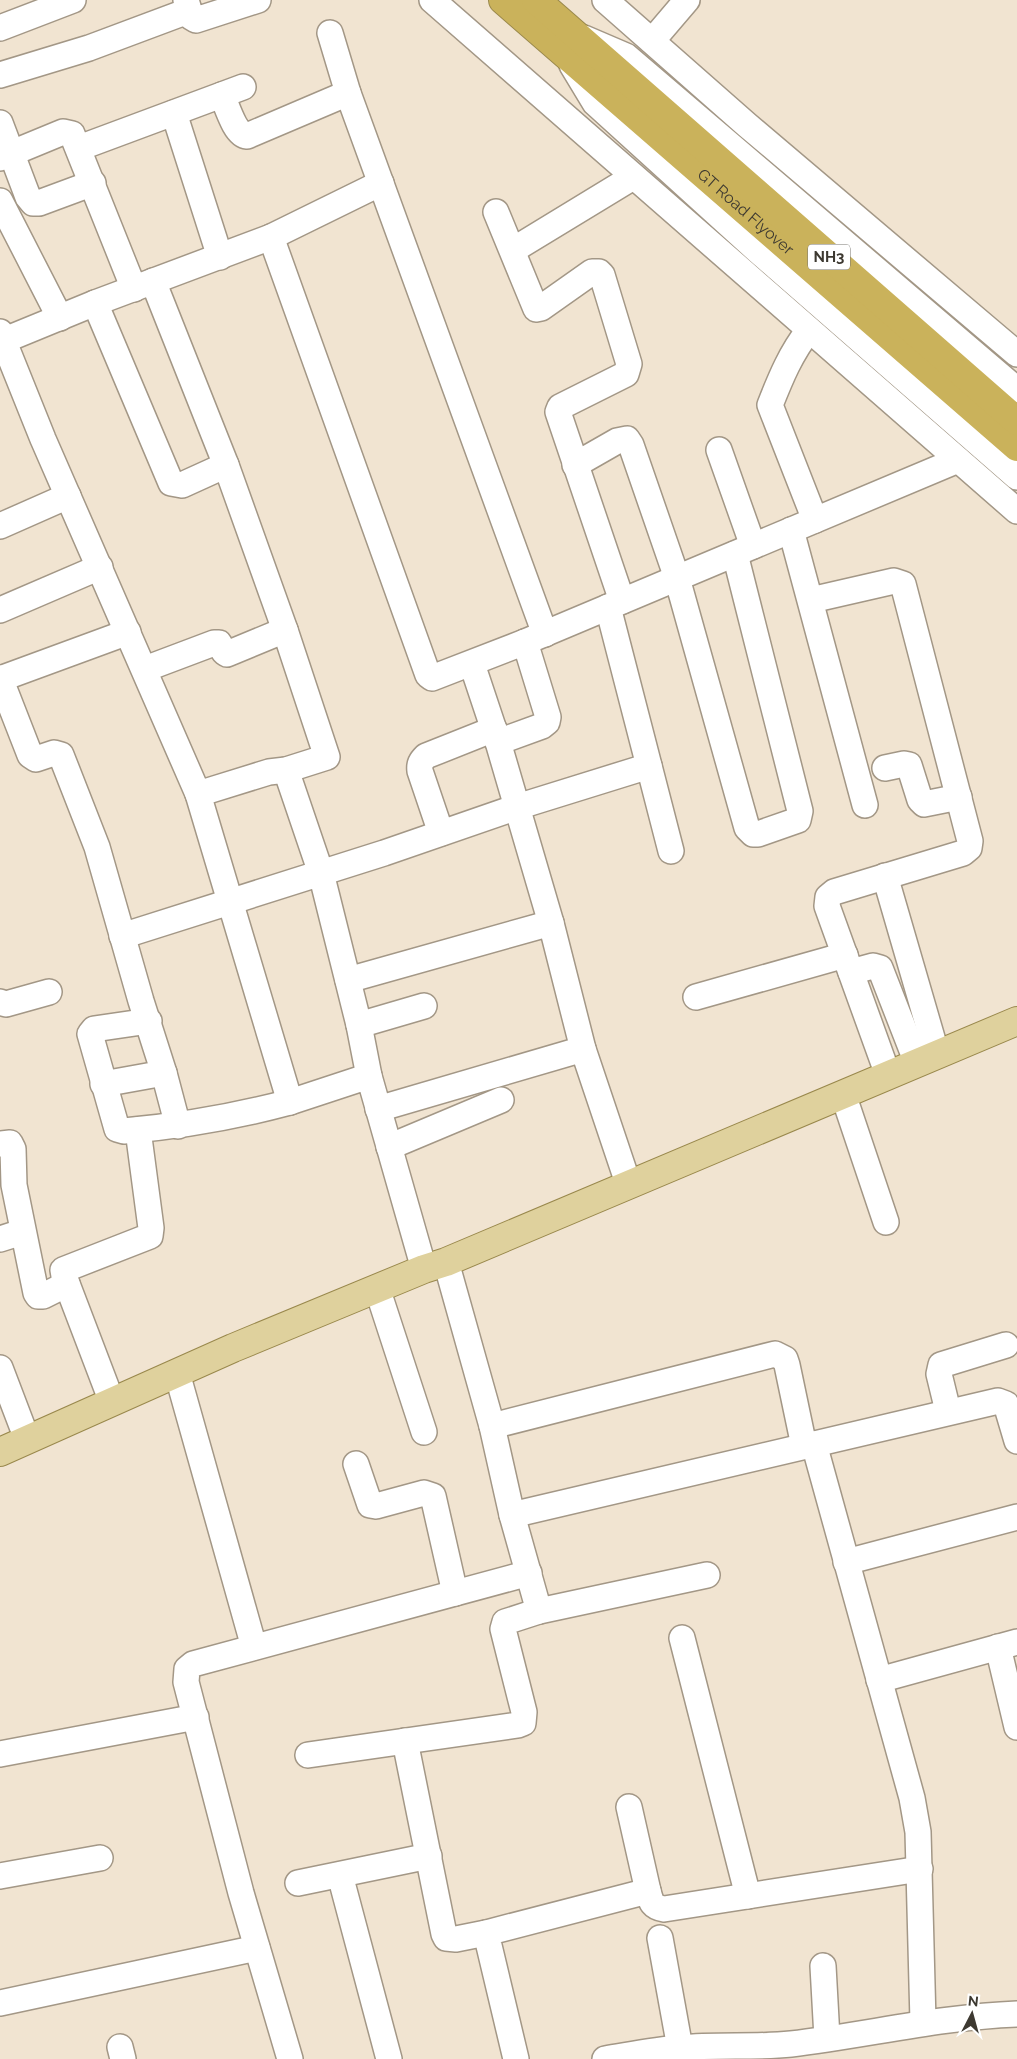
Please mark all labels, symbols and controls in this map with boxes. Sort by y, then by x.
street label: GT Road Flyover [694,165,798,259]
road number: NH3 [808,244,850,270]
north arrow [947,1989,997,2039]
text: N [967,1993,980,2010]

